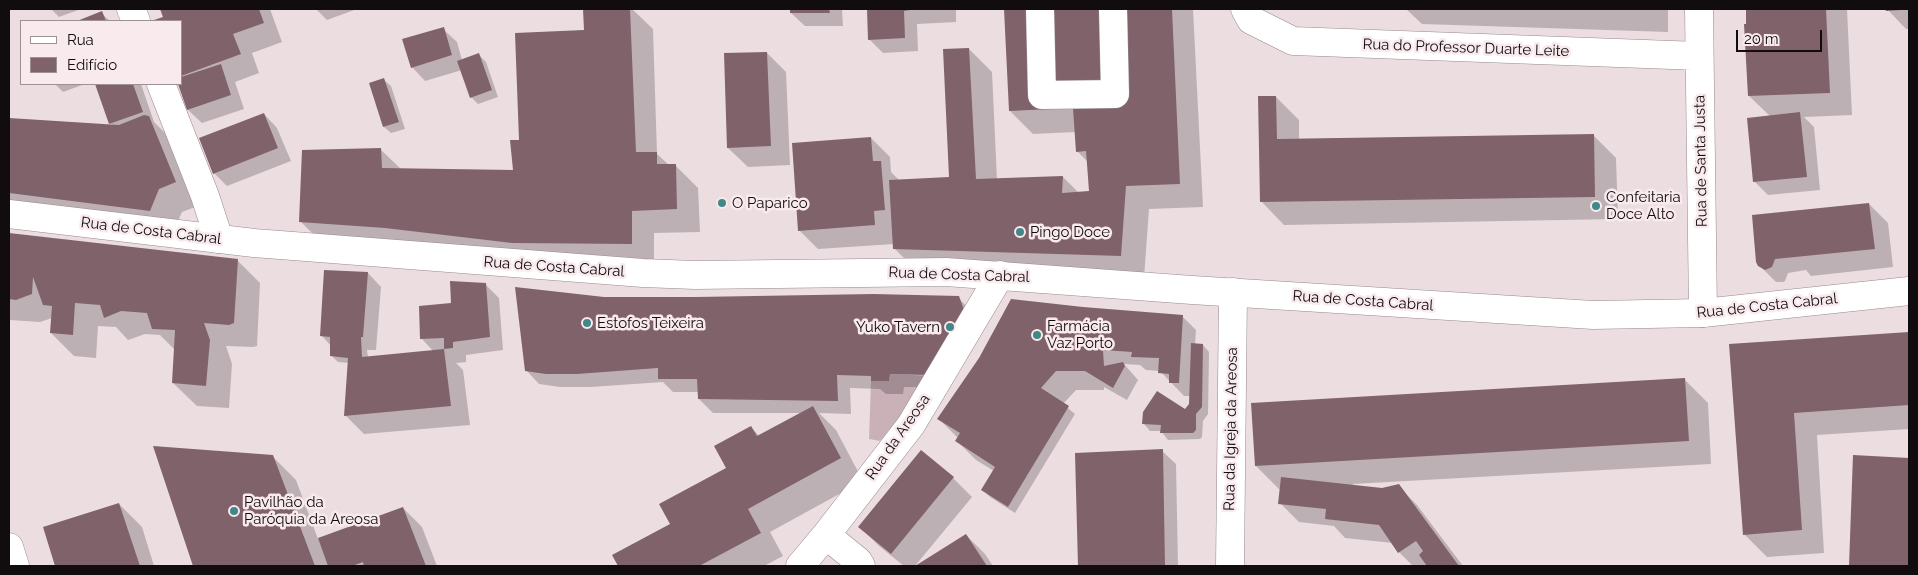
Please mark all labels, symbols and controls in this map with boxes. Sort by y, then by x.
legend [20,20,182,85]
scale bar [1738,20,1824,52]
text: 20 m [1744,30,1779,48]
text: Rua [67,31,94,49]
street label: Rua do Professor Duarte Leite [1362,35,1570,61]
text: Edifício [67,56,117,74]
street label: Rua de Santa Justa [1691,95,1711,227]
place label: Confeitaria Doce Alto [1606,188,1681,223]
place label: O Paparico [732,194,808,212]
marker: O Paparico [716,197,728,209]
marker: Confeitaria Doce Alto [1590,200,1602,212]
street label: Rua de Costa Cabral [80,213,222,249]
place label: Pingo Doce [1030,223,1110,241]
marker: Pingo Doce [1014,226,1026,238]
street label: Rua de Costa Cabral [483,253,625,281]
street label: Rua de Costa Cabral [888,264,1030,286]
street label: Rua de Costa Cabral [1292,287,1434,315]
street label: Rua de Costa Cabral [1696,290,1838,322]
place label: Estofos Teixeira [597,314,704,332]
marker: Estofos Teixeira [581,317,593,329]
place label: Farmácia Vaz Porto [1047,317,1113,352]
place label: Yuko Tavern [856,318,940,336]
marker: Yuko Tavern [944,321,956,333]
marker: Farmácia Vaz Porto [1031,329,1043,341]
street label: Rua da Igreja da Areosa [1221,347,1241,511]
street label: Rua da Areosa [862,391,934,483]
place label: Pavilhão da Paróquia da Areosa [244,493,378,528]
marker: Pavilhão da Paróquia da Areosa [228,505,240,517]

